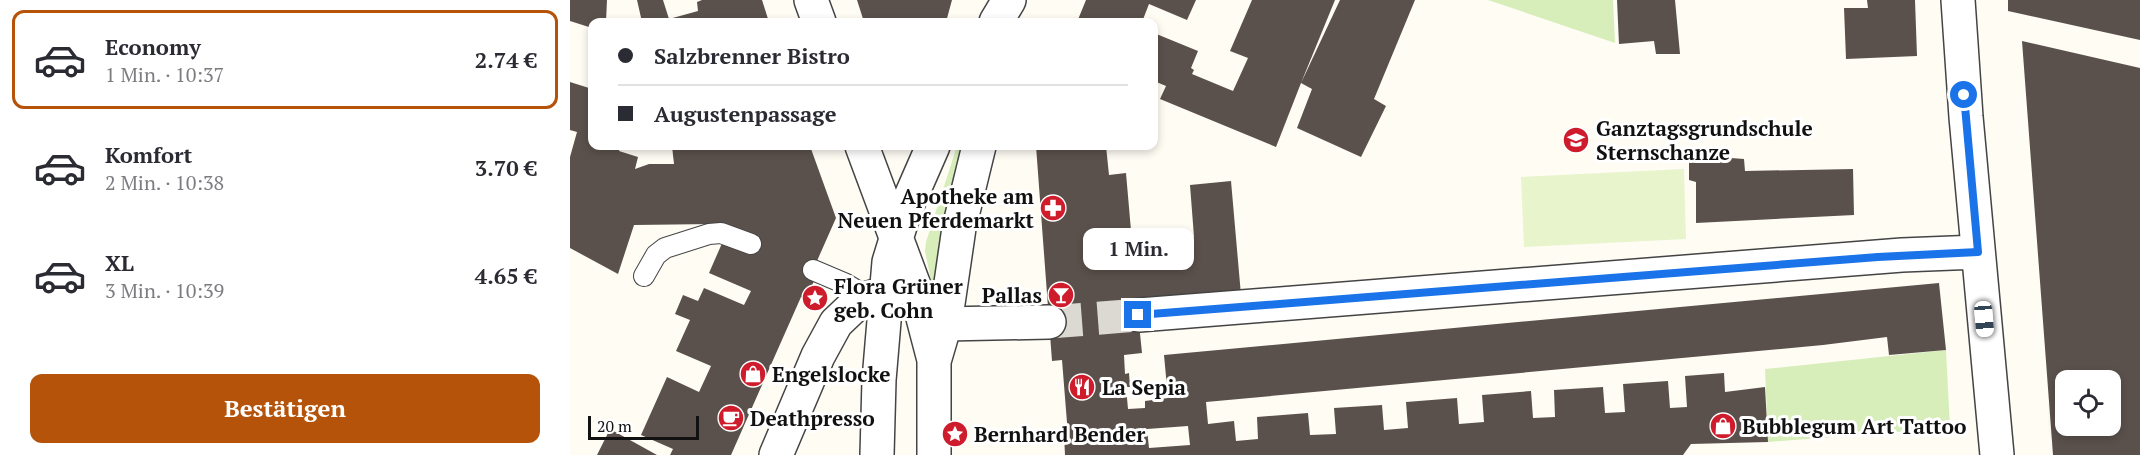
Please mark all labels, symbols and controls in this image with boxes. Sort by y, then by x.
text: Economy [105,32,201,61]
icon: car [33,33,87,87]
text: Salzbrenner Bistro [654,41,850,70]
text: 2.74 € [475,45,537,74]
text: 1 Min. · 10:37 [105,61,224,88]
route start [1950,81,1977,108]
text: Augustenpassage [654,99,837,128]
place label: Ganztagsgrundschule Sternschanze [1596,114,1813,166]
school or university icon: Ganztagsgrundschule Sternschanze [1561,125,1591,155]
text: Komfort [105,140,192,169]
icon: car [33,141,87,195]
text: 3.70 € [475,153,537,182]
text: 2 Min. · 10:38 [105,169,224,196]
place label: Apotheke am Neuen Pferdemarkt [837,182,1035,234]
pharmacy icon: Apotheke am Neuen Pferdemarkt [1038,193,1068,223]
callout: 1 Min. [1082,228,1194,270]
text: 1 Min. [1108,235,1169,262]
text: XL [105,248,134,277]
icon: car [33,249,87,303]
text: 4.65 € [475,261,537,290]
place label: Flora Grüner geb. Cohn [834,272,963,324]
text: 3 Min. · 10:39 [105,277,224,304]
bar icon: Pallas [1046,280,1076,310]
place label: Pallas [982,281,1042,309]
place icon: Flora Grüner geb. Cohn [800,283,830,313]
car [1973,300,1995,338]
route end [1124,301,1151,328]
shop icon: Engelslocke [738,359,768,389]
place label: Engelslocke [772,360,891,388]
map controls [2055,370,2121,436]
button: locate [2055,370,2121,436]
restaurant icon: La Sepia [1067,372,1097,402]
place label: La Sepia [1102,373,1186,401]
button: Bestätigen [30,374,540,443]
cafe icon: Deathpresso [716,403,746,433]
place label: Deathpresso [750,404,875,432]
shop icon: Bubblegum Art Tattoo [1708,411,1738,441]
place label: Bubblegum Art Tattoo [1742,412,1966,440]
scale bar [588,413,699,440]
text: 20 m [597,415,632,437]
place icon: Bernhard Bender [940,419,970,449]
place label: Bernhard Bender [974,420,1145,448]

